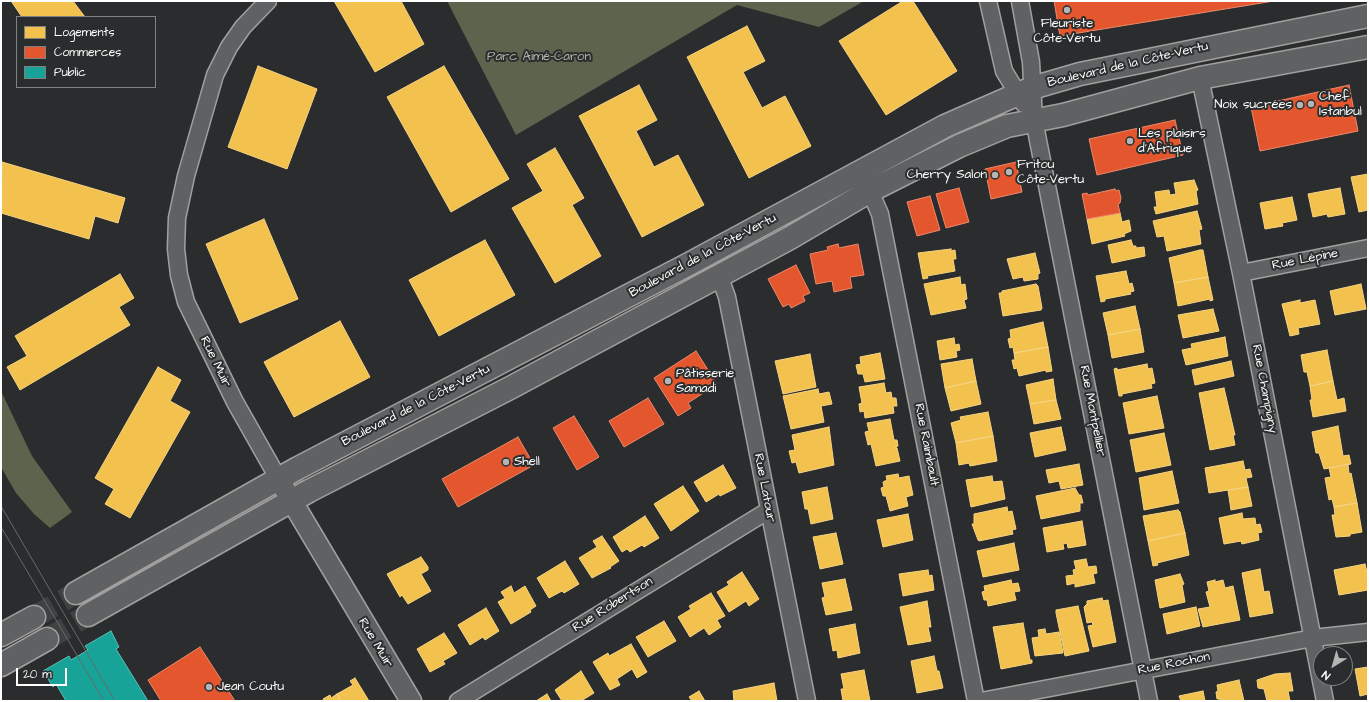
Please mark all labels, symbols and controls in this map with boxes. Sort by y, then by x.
marker: Fleuriste Côte-Vertu [1062,5,1072,15]
legend [16,16,156,88]
place label: Fleuriste Côte-Vertu [1033,16,1101,47]
text: Logements [54,24,114,41]
street label: Boulevard de la Côte-Vertu [1046,39,1210,91]
text: Commerces [54,44,121,61]
park label: Parc Aimé-Caron [487,49,591,65]
text: Public [54,64,86,81]
place label: Chef Istanbul [1319,89,1362,120]
place label: Noix sucrées [1214,97,1292,113]
marker: Chef Istanbul [1306,99,1316,109]
marker: Noix sucrées [1295,100,1305,110]
place label: Les plaisirs d'Afrique [1138,126,1206,157]
marker: Les plaisirs d'Afrique [1125,136,1135,146]
place label: Fritou Côte-Vertu [1017,157,1084,188]
place label: Cherry Salon [907,167,987,183]
marker: Fritou Côte-Vertu [1004,167,1014,177]
marker: Cherry Salon [990,170,1000,180]
street label: Boulevard de la Côte-Vertu [627,211,779,301]
street label: Rue Lépine [1271,246,1339,274]
street label: Rue Muir [196,334,234,390]
street label: Rue Champigny [1248,343,1280,435]
street label: Boulevard de la Côte-Vertu [339,362,493,450]
street label: Rue Montpellier [1076,364,1108,458]
place label: Pâtisserie Samadi [676,366,734,397]
marker: Pâtisserie Samadi [663,376,673,386]
street label: Rue Raimbault [910,402,942,488]
street label: Rue Latour [750,452,778,524]
place label: Shell [514,454,540,470]
marker: Shell [501,457,511,467]
street label: Rue Robertson [570,574,656,636]
street label: Rue Muir [354,616,396,670]
north arrow [1313,646,1353,686]
street label: Rue Rochon [1137,649,1211,679]
scale bar [18,660,69,686]
text: 20 m [23,666,52,683]
text: N [1319,667,1333,683]
place label: Jean Coutu [217,679,284,695]
marker: Jean Coutu [204,682,214,692]

